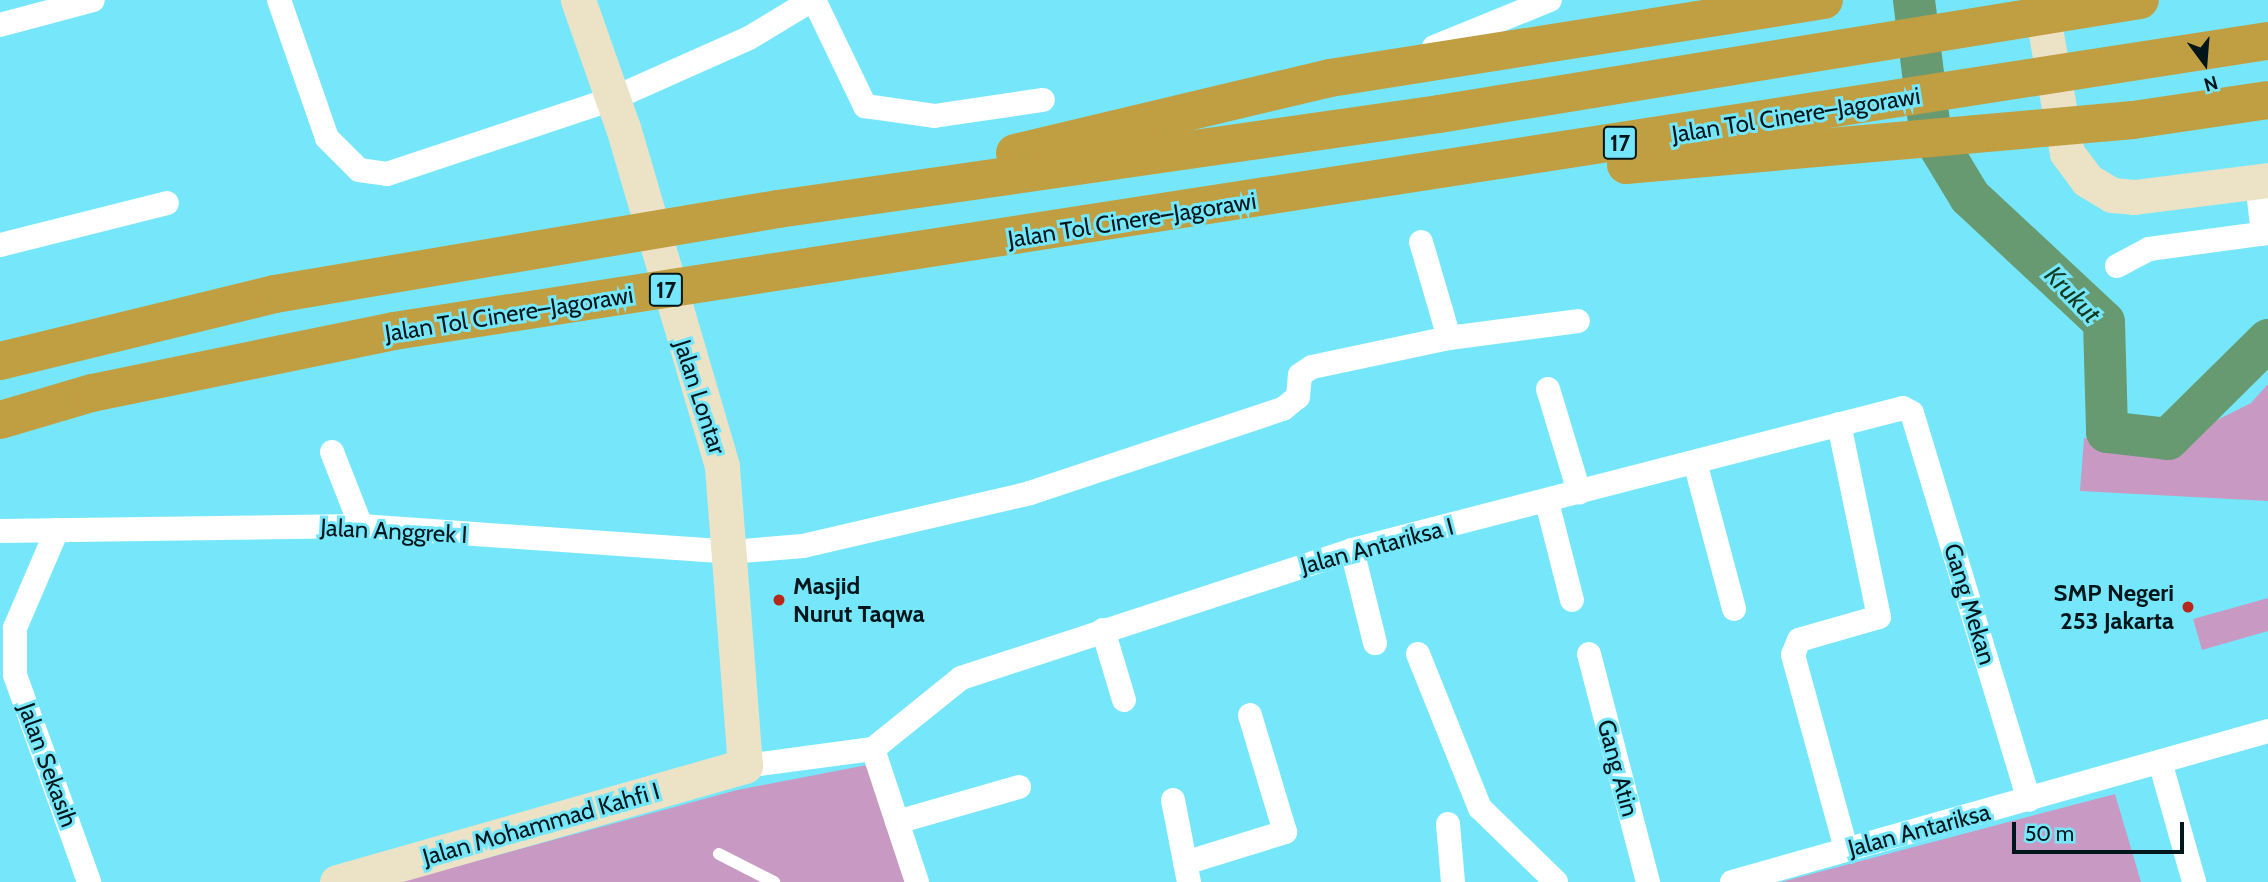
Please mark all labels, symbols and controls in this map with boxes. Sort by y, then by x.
north arrow [2170,28,2240,98]
text: N [2201,71,2221,97]
street label: Jalan Tol Cinere–Jagorawi [1670,81,1922,149]
road number: 17 [1602,124,1638,162]
street label: Jalan Tol Cinere–Jagorawi [1006,186,1258,254]
water label: Krukut [2038,260,2106,330]
road number: 17 [648,270,684,310]
street label: Jalan Tol Cinere–Jagorawi [383,280,635,348]
street label: Jalan Lontar [668,336,732,458]
street label: Jalan Antariksa I [1297,512,1457,580]
street label: Jalan Anggrek I [320,513,468,549]
street label: Gang Mekan [1938,540,2002,668]
place label: Masjid Nurut Taqwa [793,572,925,628]
place label: SMP Negeri 253 Jakarta [2054,579,2174,635]
marker: Masjid Nurut Taqwa [771,592,787,608]
marker: SMP Negeri 253 Jakarta [2180,599,2196,615]
street label: Jalan Sekasih [12,699,84,831]
street label: Gang Atin [1591,716,1645,820]
street label: Jalan Mohammad Kahfi I [419,776,663,872]
street label: Jalan Antariksa [1845,797,1993,863]
scale bar [2016,808,2188,852]
text: 50 m [2025,821,2074,846]

